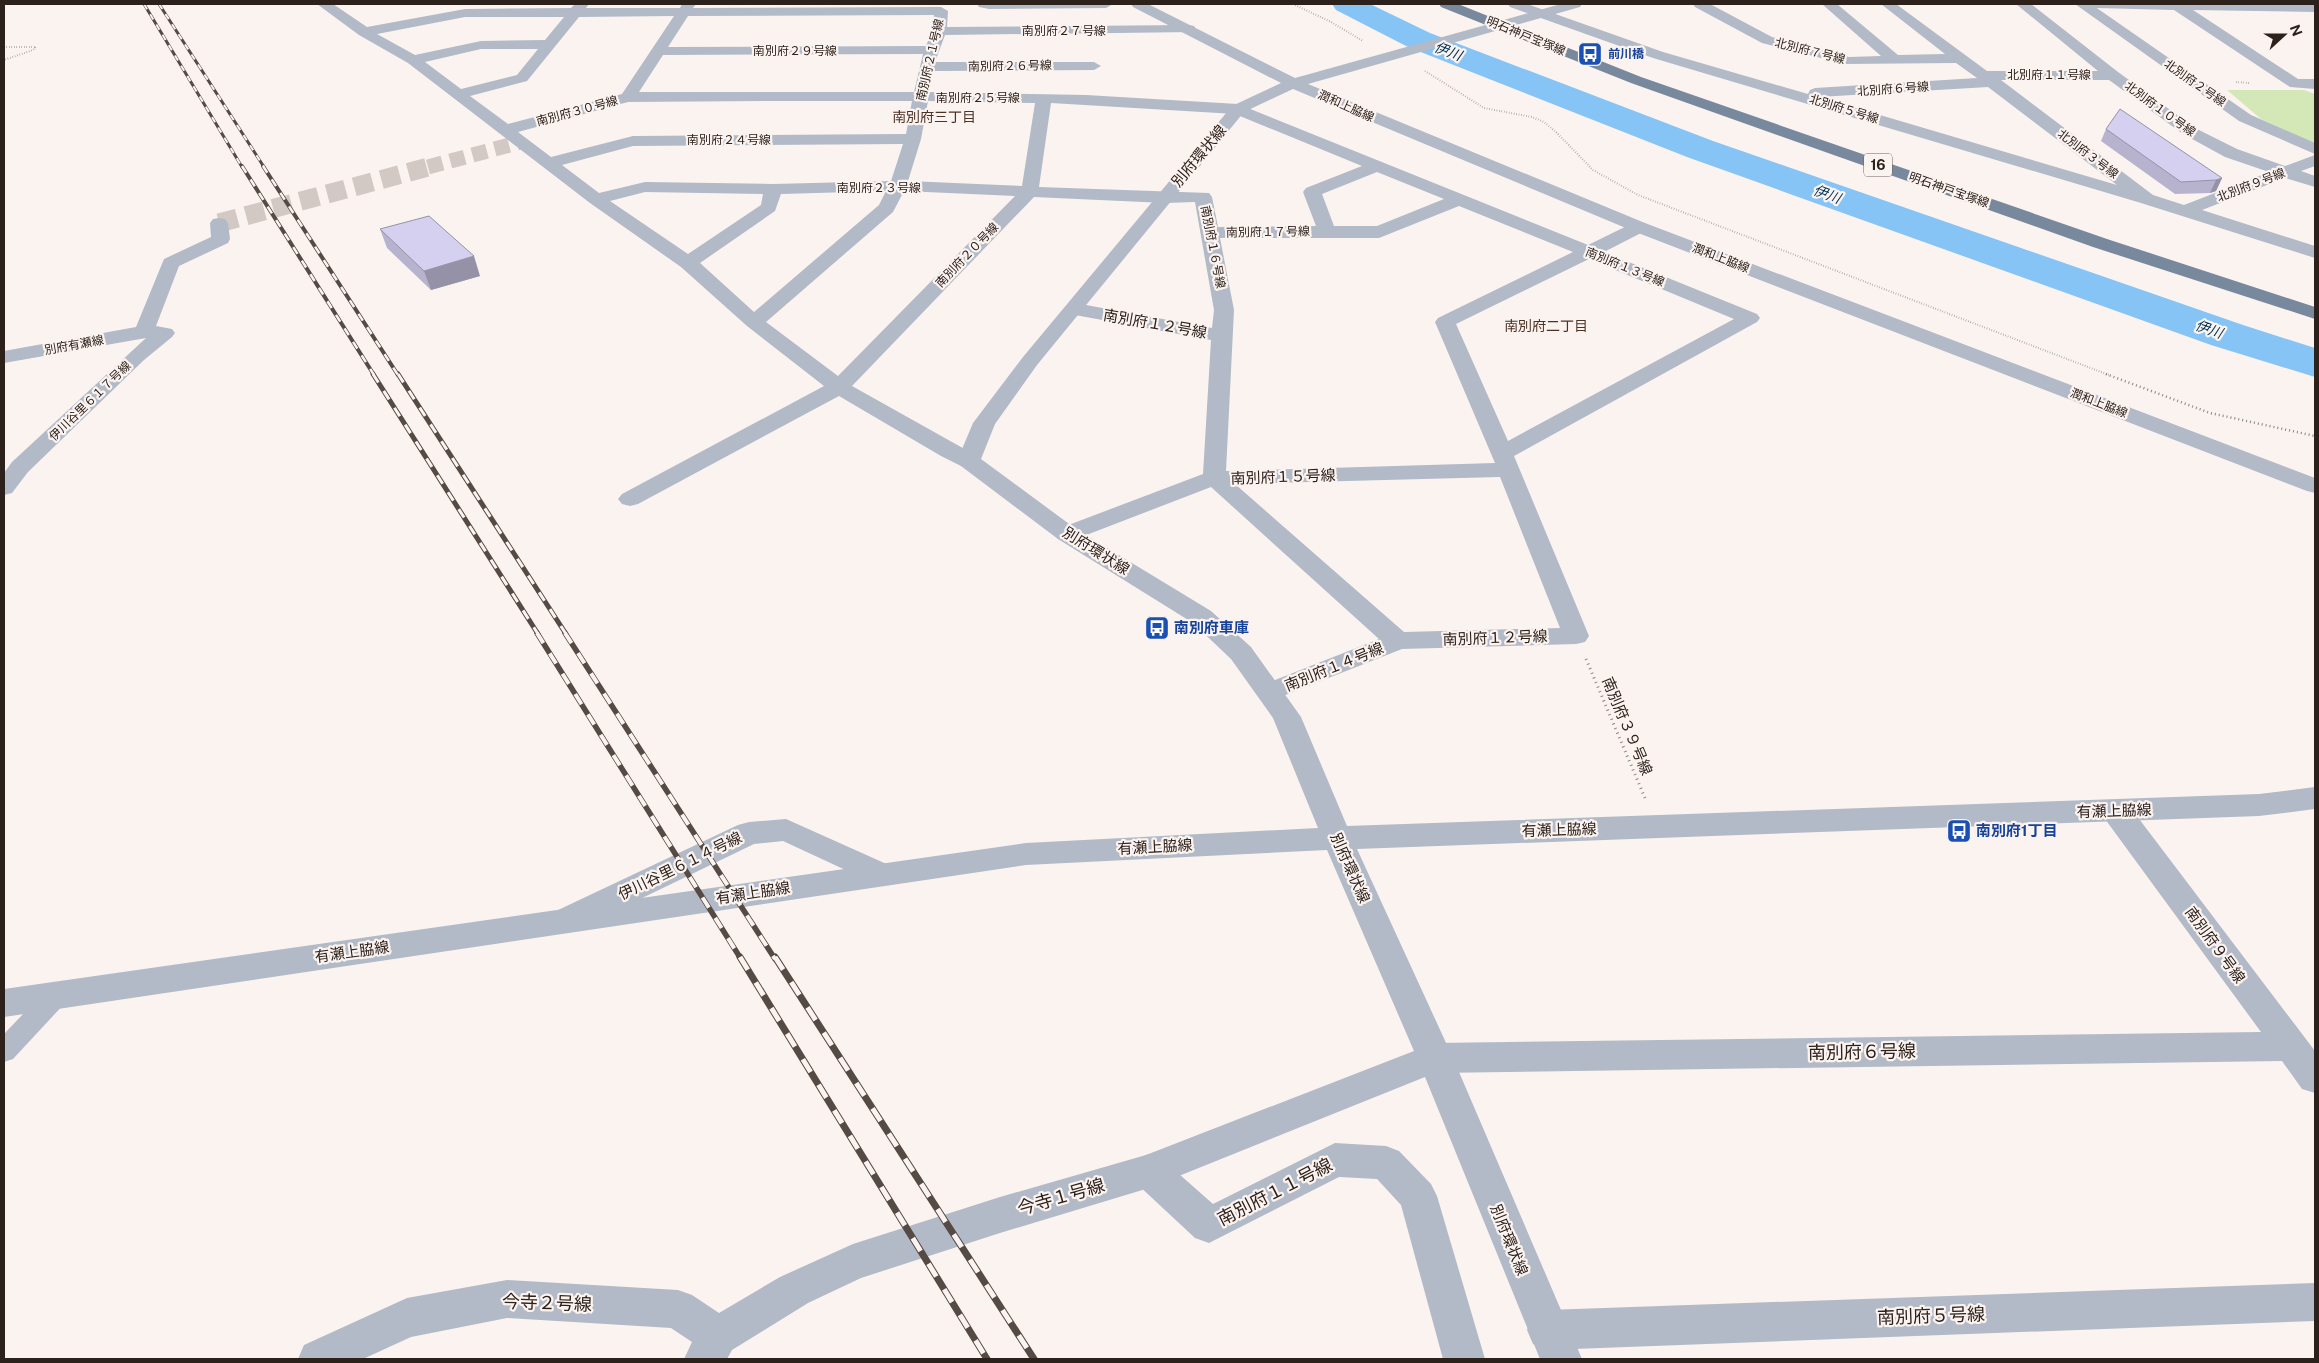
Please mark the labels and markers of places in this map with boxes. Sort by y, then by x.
bus stop icon: 前川橋 [1577,41,1603,67]
place label: 前川橋 [1608,47,1645,61]
bus stop icon: 南別府車庫 [1144,615,1170,641]
place label: 南別府車庫 [1174,619,1249,636]
bus stop icon: 南別府1丁目 [1946,818,1972,844]
place label: 南別府1丁目 [1976,822,2057,839]

